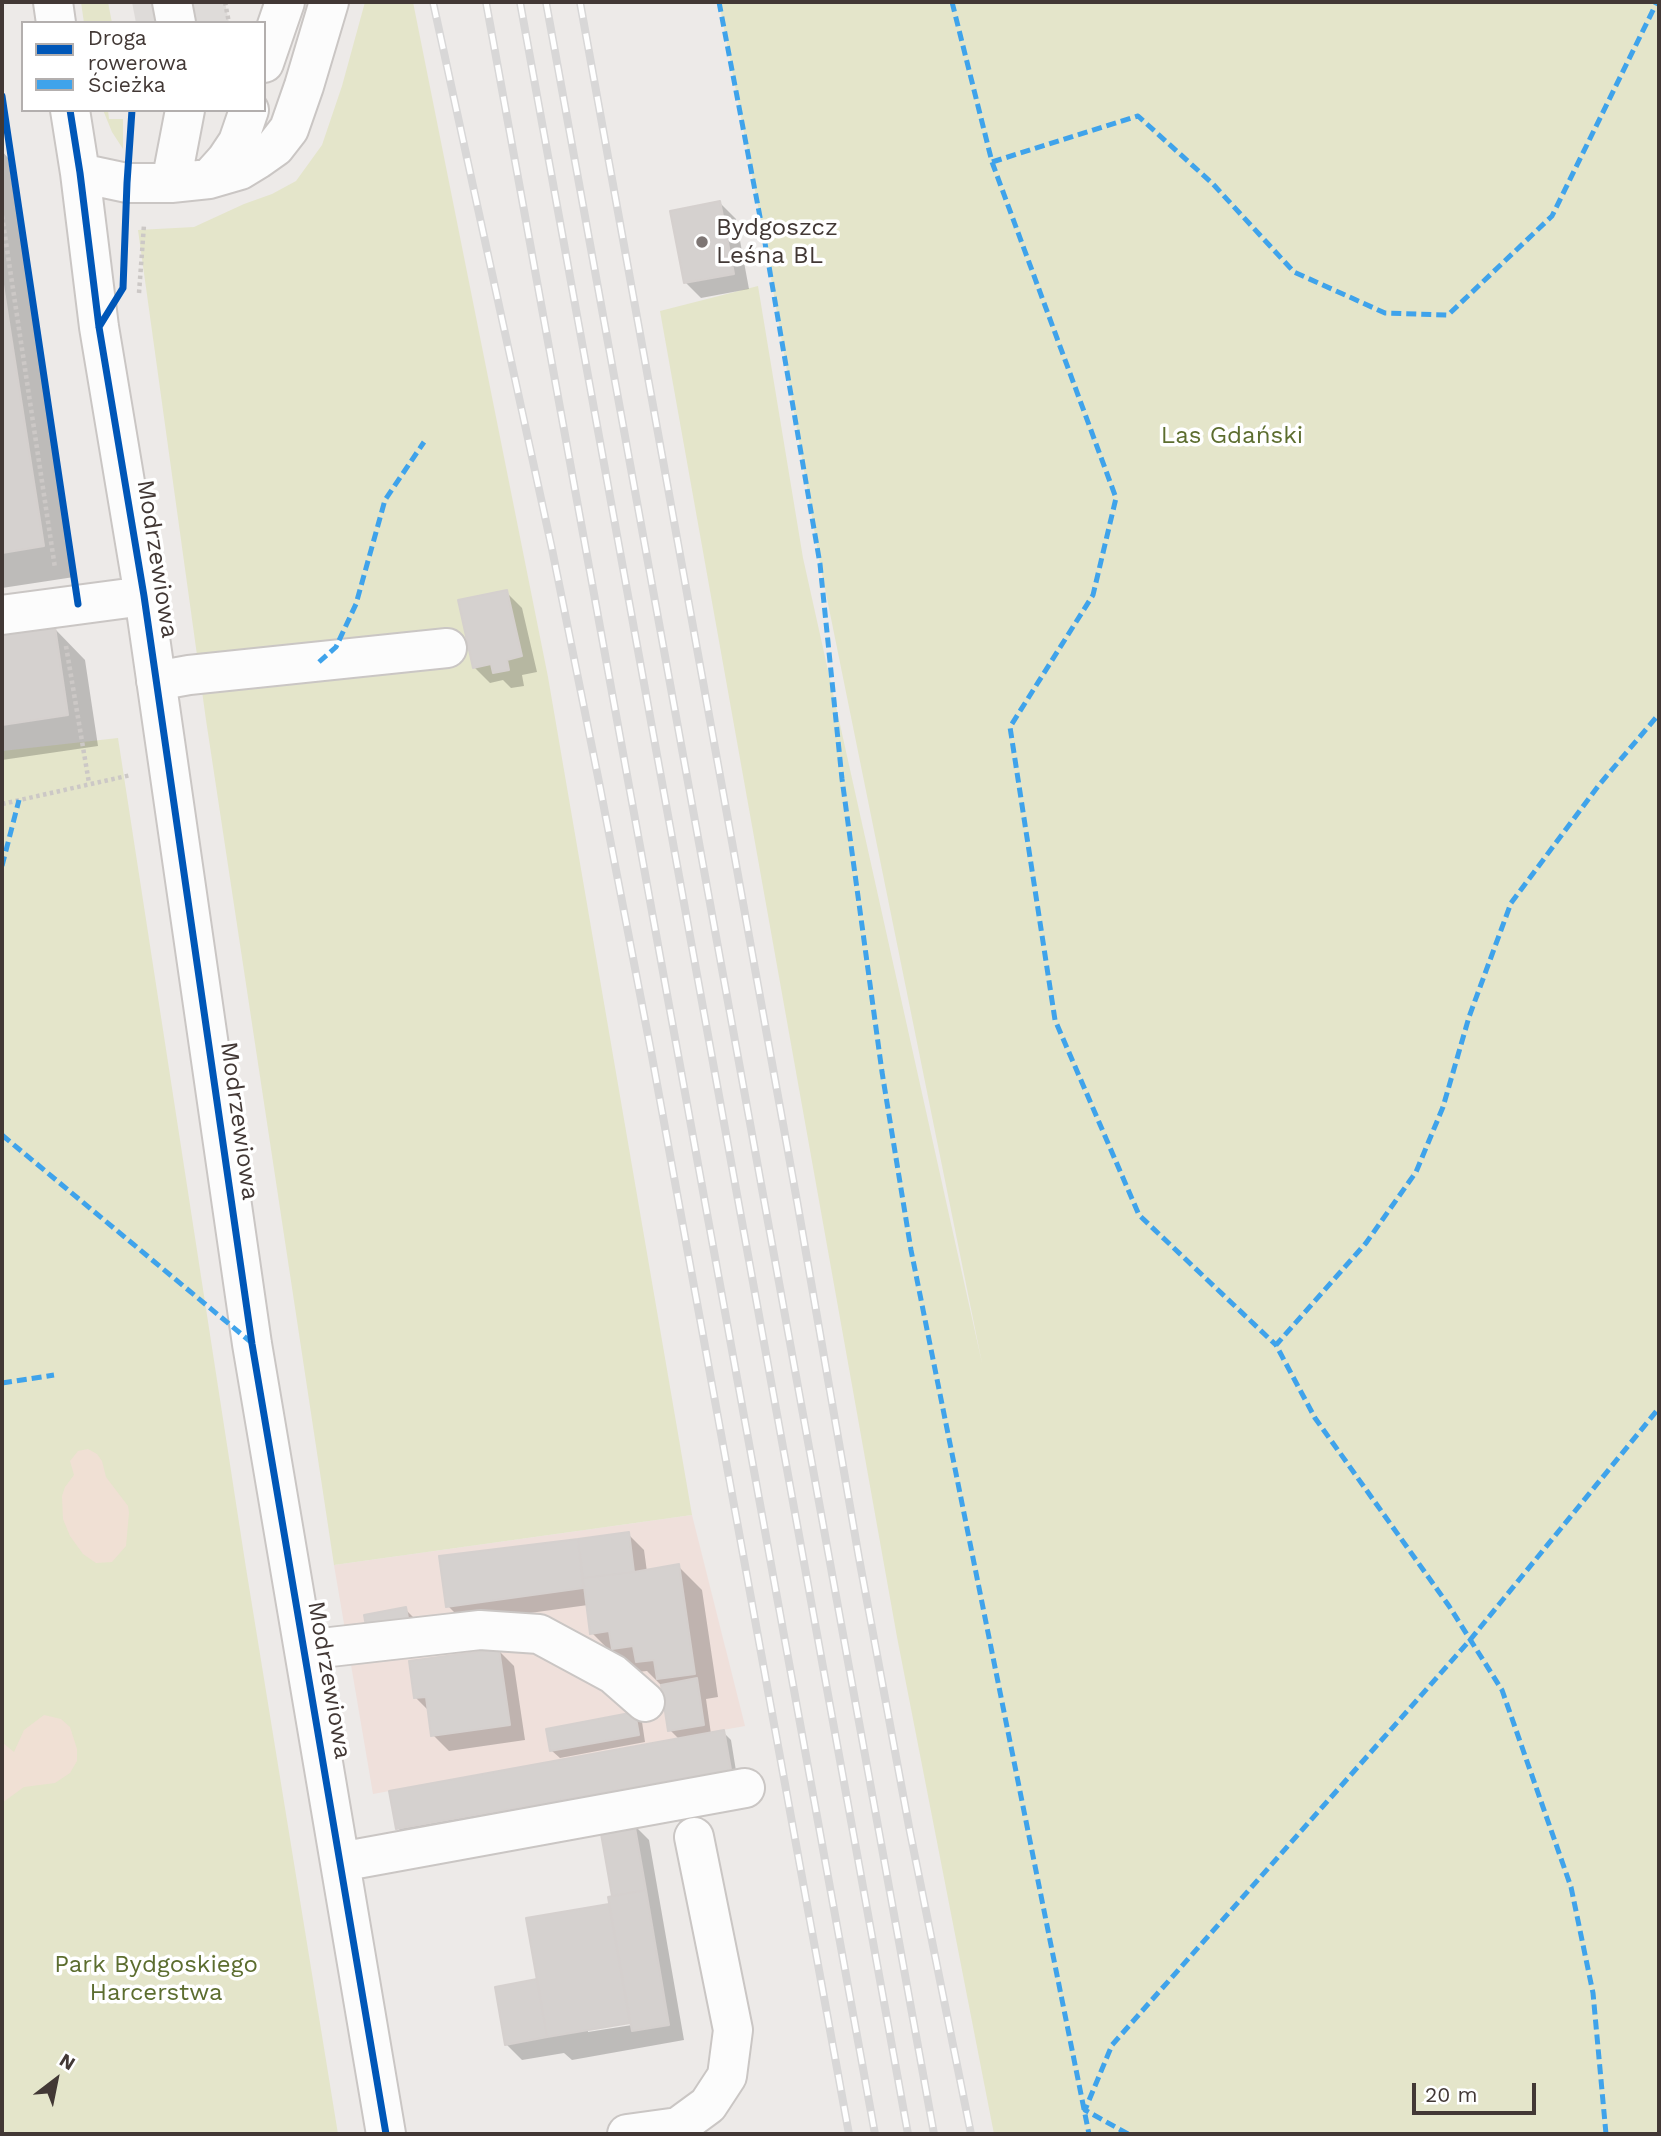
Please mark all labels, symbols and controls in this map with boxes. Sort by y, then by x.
legend [21,21,266,112]
text: Droga rowerowa [88,25,187,75]
text: Ścieżka [88,72,166,97]
place label: Bydgoszcz Leśna BL [716,214,838,270]
marker: Bydgoszcz Leśna BL [694,234,710,250]
park label: Las Gdański [1161,422,1303,450]
street label: Modrzewiowa [130,478,184,640]
street label: Modrzewiowa [214,1040,264,1202]
street label: Modrzewiowa [301,1599,357,1761]
park label: Park Bydgoskiego Harcerstwa [54,1951,258,2007]
north arrow [21,2045,91,2115]
text: N [55,2048,79,2075]
scale bar [1416,2070,1540,2114]
text: 20 m [1425,2082,1477,2107]

